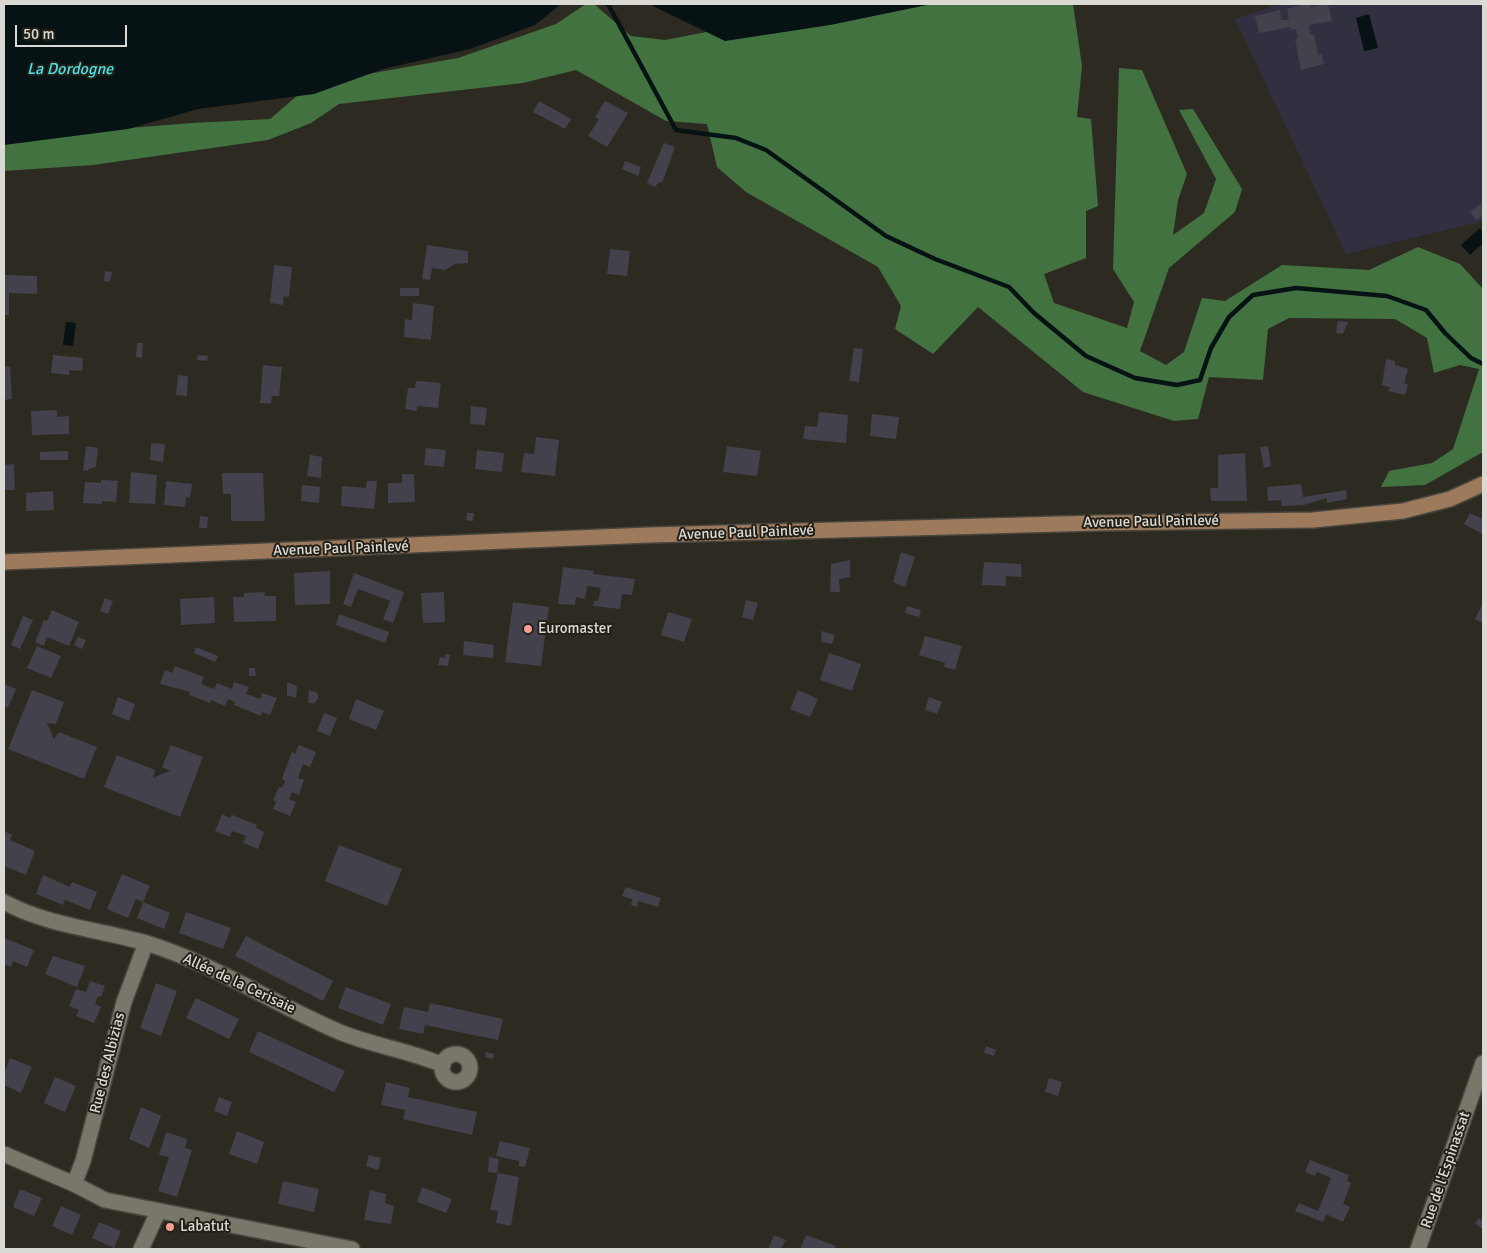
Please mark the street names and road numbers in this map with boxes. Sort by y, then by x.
street label: Avenue Paul Painlevé [1083,512,1219,532]
street label: Avenue Paul Painlevé [678,522,814,544]
street label: Avenue Paul Painlevé [273,538,409,560]
street label: Allée de la Cerisaie [180,950,298,1018]
street label: Rue des Albizias [87,1011,129,1115]
street label: Rue de l'Espinassat [1418,1109,1474,1231]

